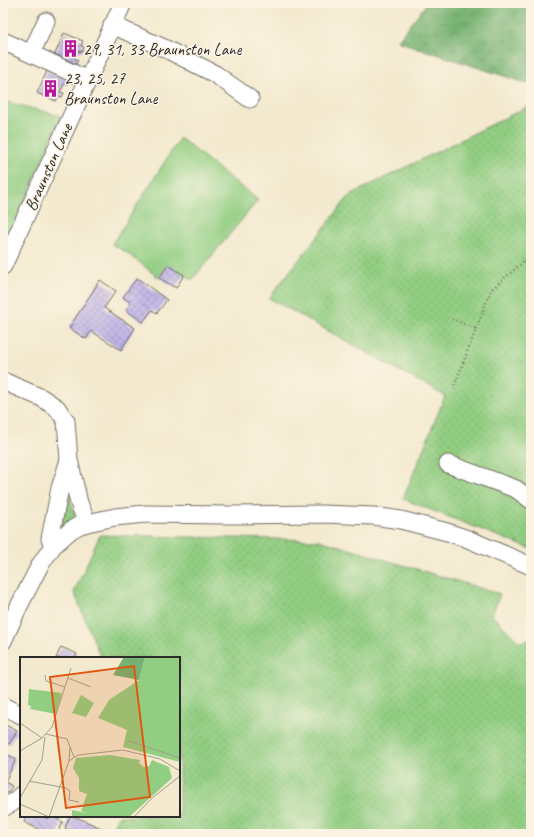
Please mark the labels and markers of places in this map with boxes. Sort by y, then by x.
building icon: 29, 31, 33 Braunston Lane [60,39,80,59]
place label: 29, 31, 33 Braunston Lane [83,39,243,60]
place label: 23, 25, 27 Braunston Lane [64,68,159,109]
building icon: 23, 25, 27 Braunston Lane [41,78,61,98]

